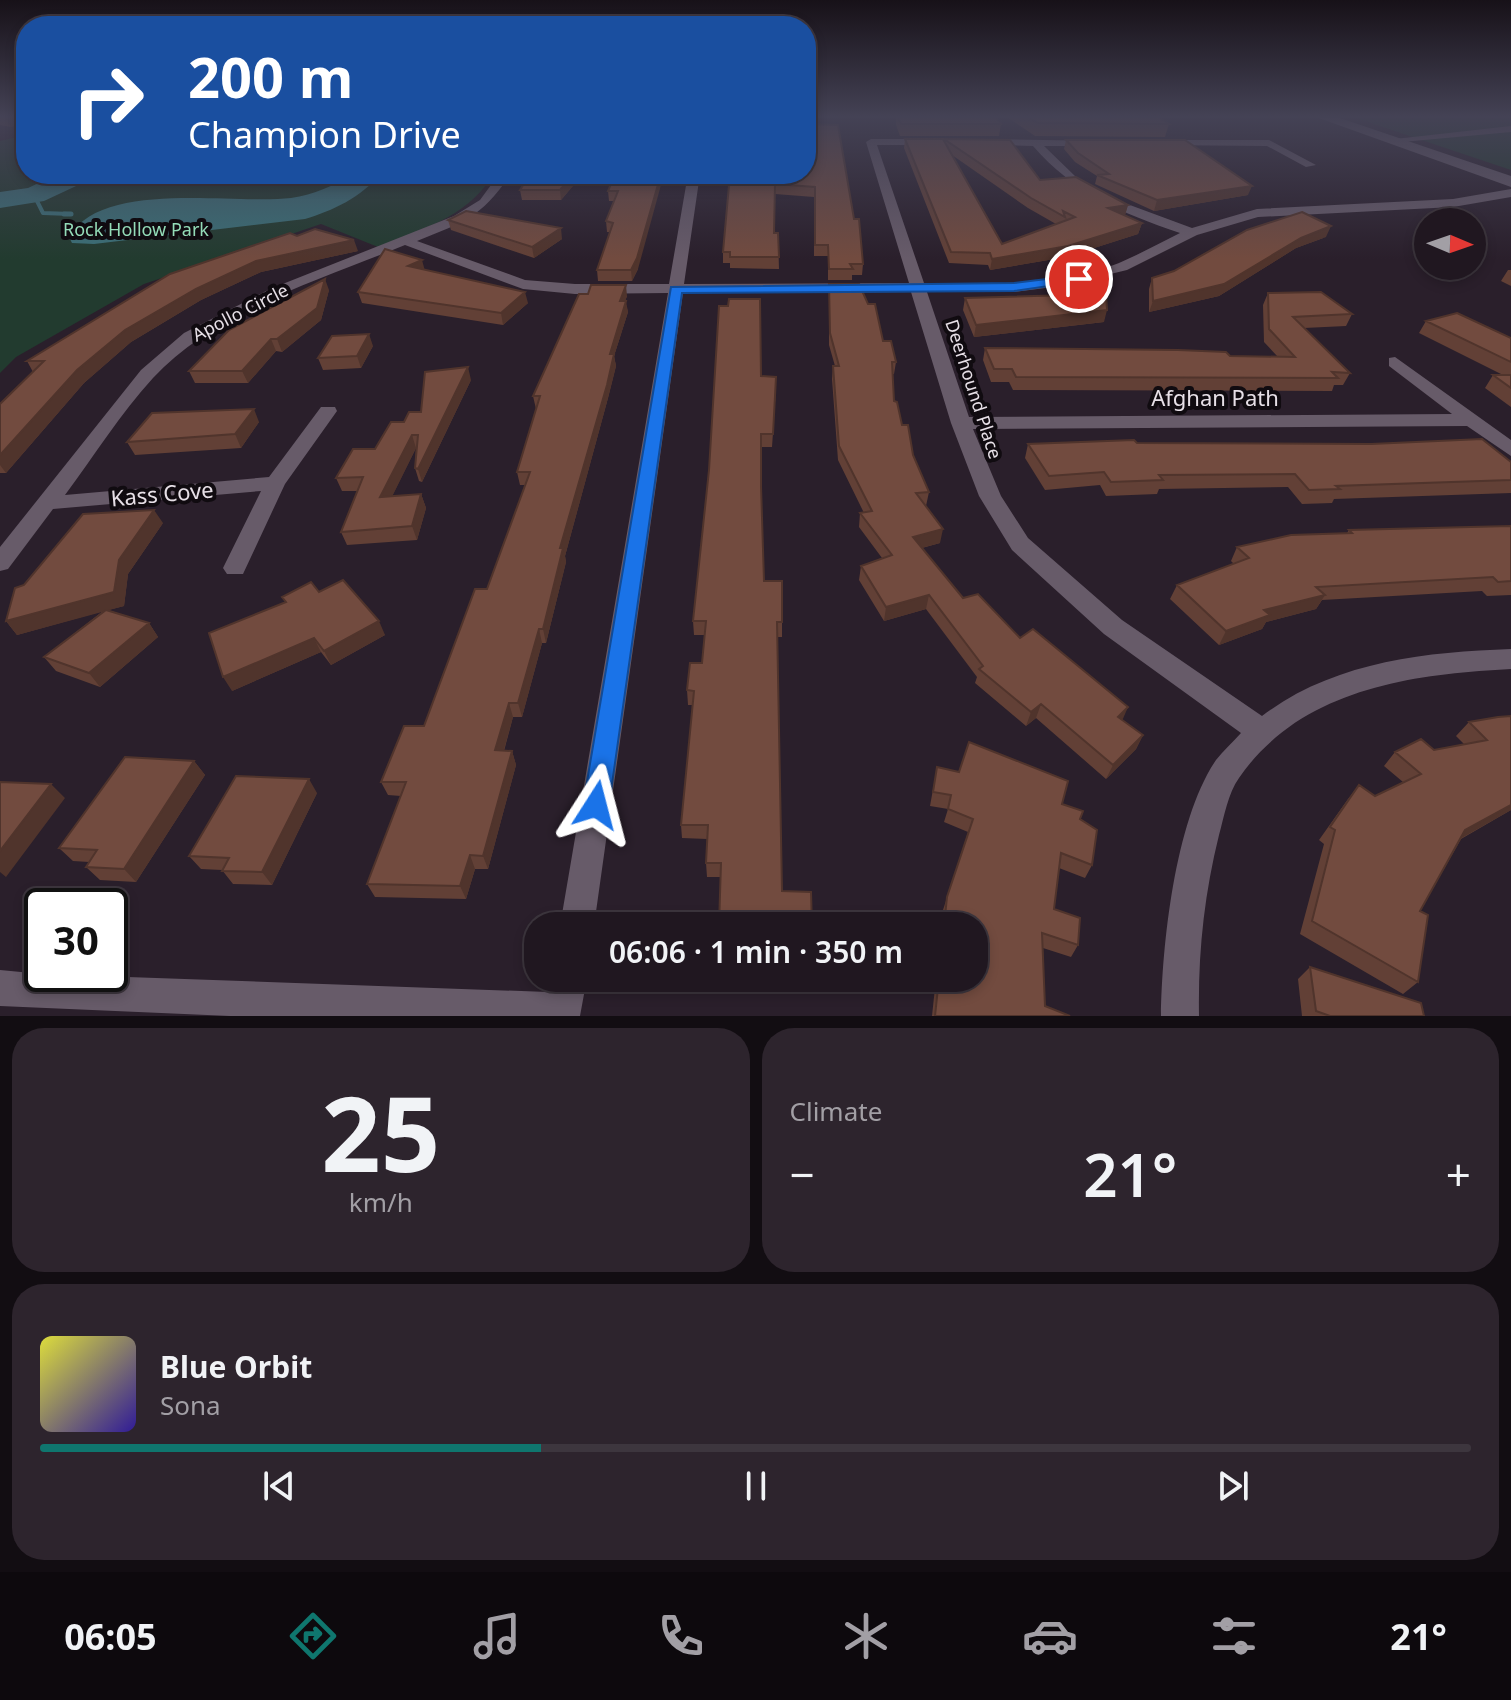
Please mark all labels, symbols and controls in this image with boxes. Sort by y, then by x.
text: 200 m [188,38,353,114]
icon: right [56,48,160,152]
text: Champion Drive [188,110,461,159]
north arrow [1414,208,1486,280]
map controls [1414,208,1486,280]
park label: Rock Hollow Park [63,217,209,241]
pin [1045,245,1113,313]
icon: arrive [1057,257,1101,301]
street label: Apollo Circle [188,278,292,346]
street label: Deerhound Place [940,316,1008,462]
street label: Afghan Path [1151,382,1279,412]
street label: Kass Cove [109,474,215,512]
position arrow [554,763,638,847]
speed limit sign: 30 [24,888,128,992]
text: 06:06 · 1 min · 350 m [609,931,903,972]
text: 25 [321,1061,440,1202]
text: Climate [790,1093,882,1129]
text: 21° [1083,1133,1177,1215]
text: − [790,1144,815,1204]
text: + [1446,1144,1471,1204]
text: km/h [349,1184,413,1220]
text: Blue Orbit [160,1346,312,1387]
text: Sona [160,1387,221,1423]
icon: previous [257,1464,301,1508]
icon: pause [734,1464,778,1508]
icon: next [1211,1464,1255,1508]
icon: directions [285,1608,341,1664]
icon: music [469,1608,525,1664]
icon: phone [653,1608,709,1664]
icon: climate [838,1608,894,1664]
icon: car [1022,1608,1078,1664]
icon: filters [1206,1608,1262,1664]
text: 06:05 [64,1612,157,1661]
text: 21° [1390,1612,1447,1661]

